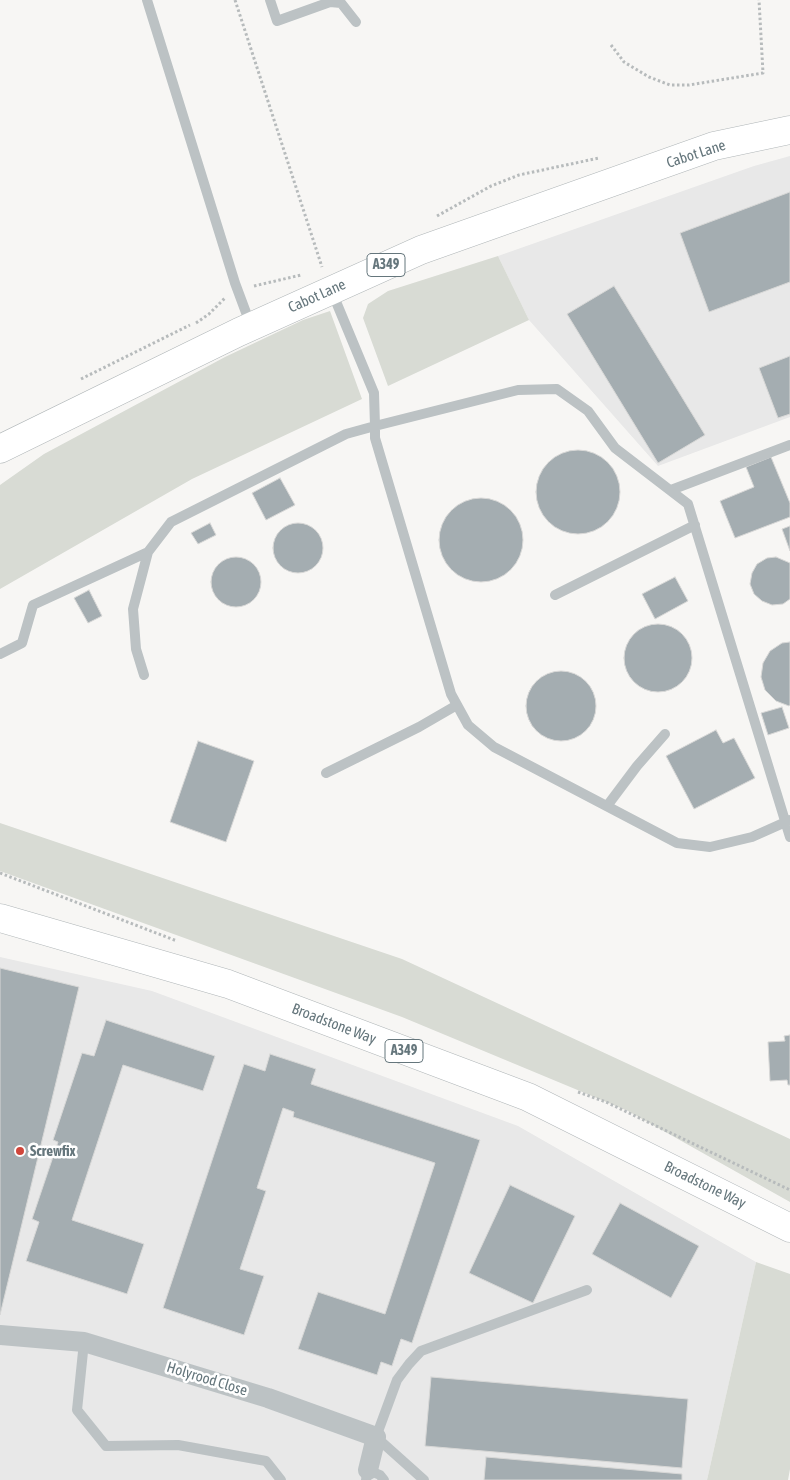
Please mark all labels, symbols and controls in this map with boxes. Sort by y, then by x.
street label: Cabot Lane [664,136,728,172]
road number: A349 [367,254,405,276]
street label: Cabot Lane [285,275,349,317]
street label: Broadstone Way [289,1000,379,1048]
road number: A349 [385,1040,423,1062]
place label: Screwfix [30,1142,76,1160]
marker: Screwfix [14,1145,26,1157]
street label: Broadstone Way [661,1157,749,1213]
street label: Holyrood Close [165,1358,249,1400]

